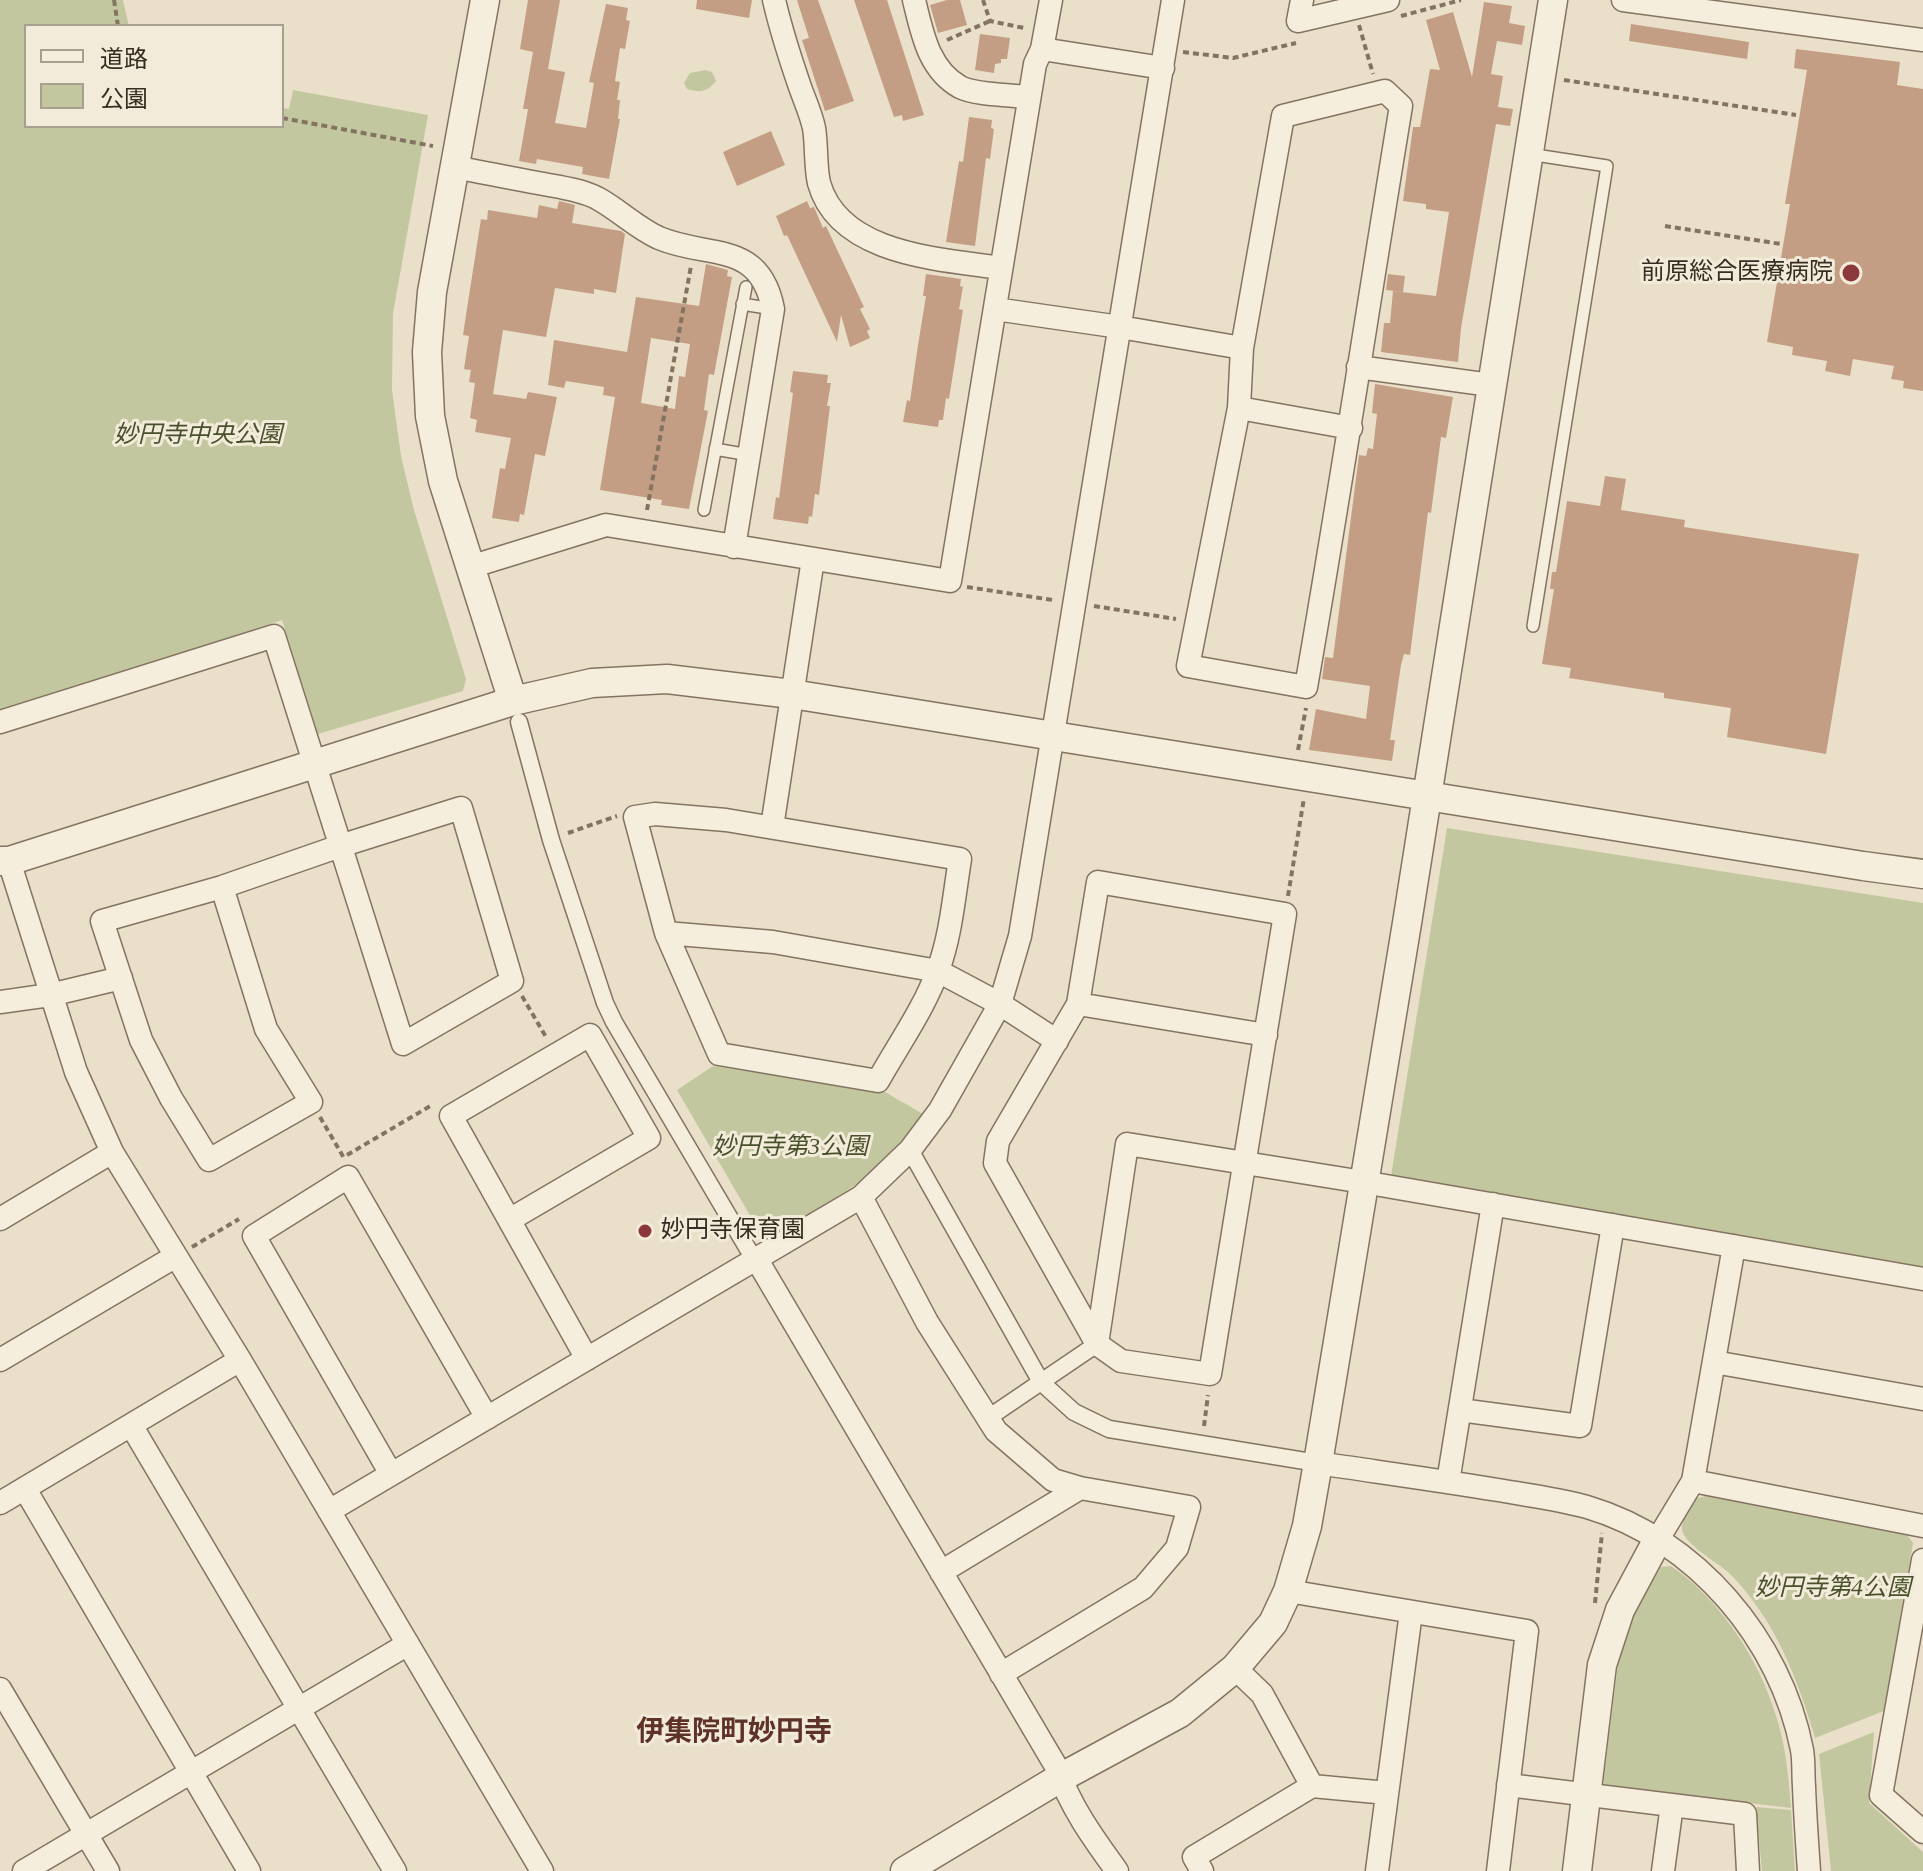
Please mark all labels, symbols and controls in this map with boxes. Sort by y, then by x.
legend [24,24,284,128]
text: 道路 [100,46,148,72]
text: 公園 [100,86,148,112]
place label: 前原総合医療病院 [1641,259,1833,287]
marker: 前原総合医療病院 [1840,262,1862,284]
park label: 妙円寺中央公園 [114,422,282,450]
park label: 妙円寺第3公園 [712,1134,868,1162]
place label: 妙円寺保育園 [661,1217,805,1245]
marker: 妙円寺保育園 [636,1222,654,1240]
park label: 妙円寺第4公園 [1755,1575,1911,1603]
district label: 伊集院町妙円寺 [636,1716,832,1750]

